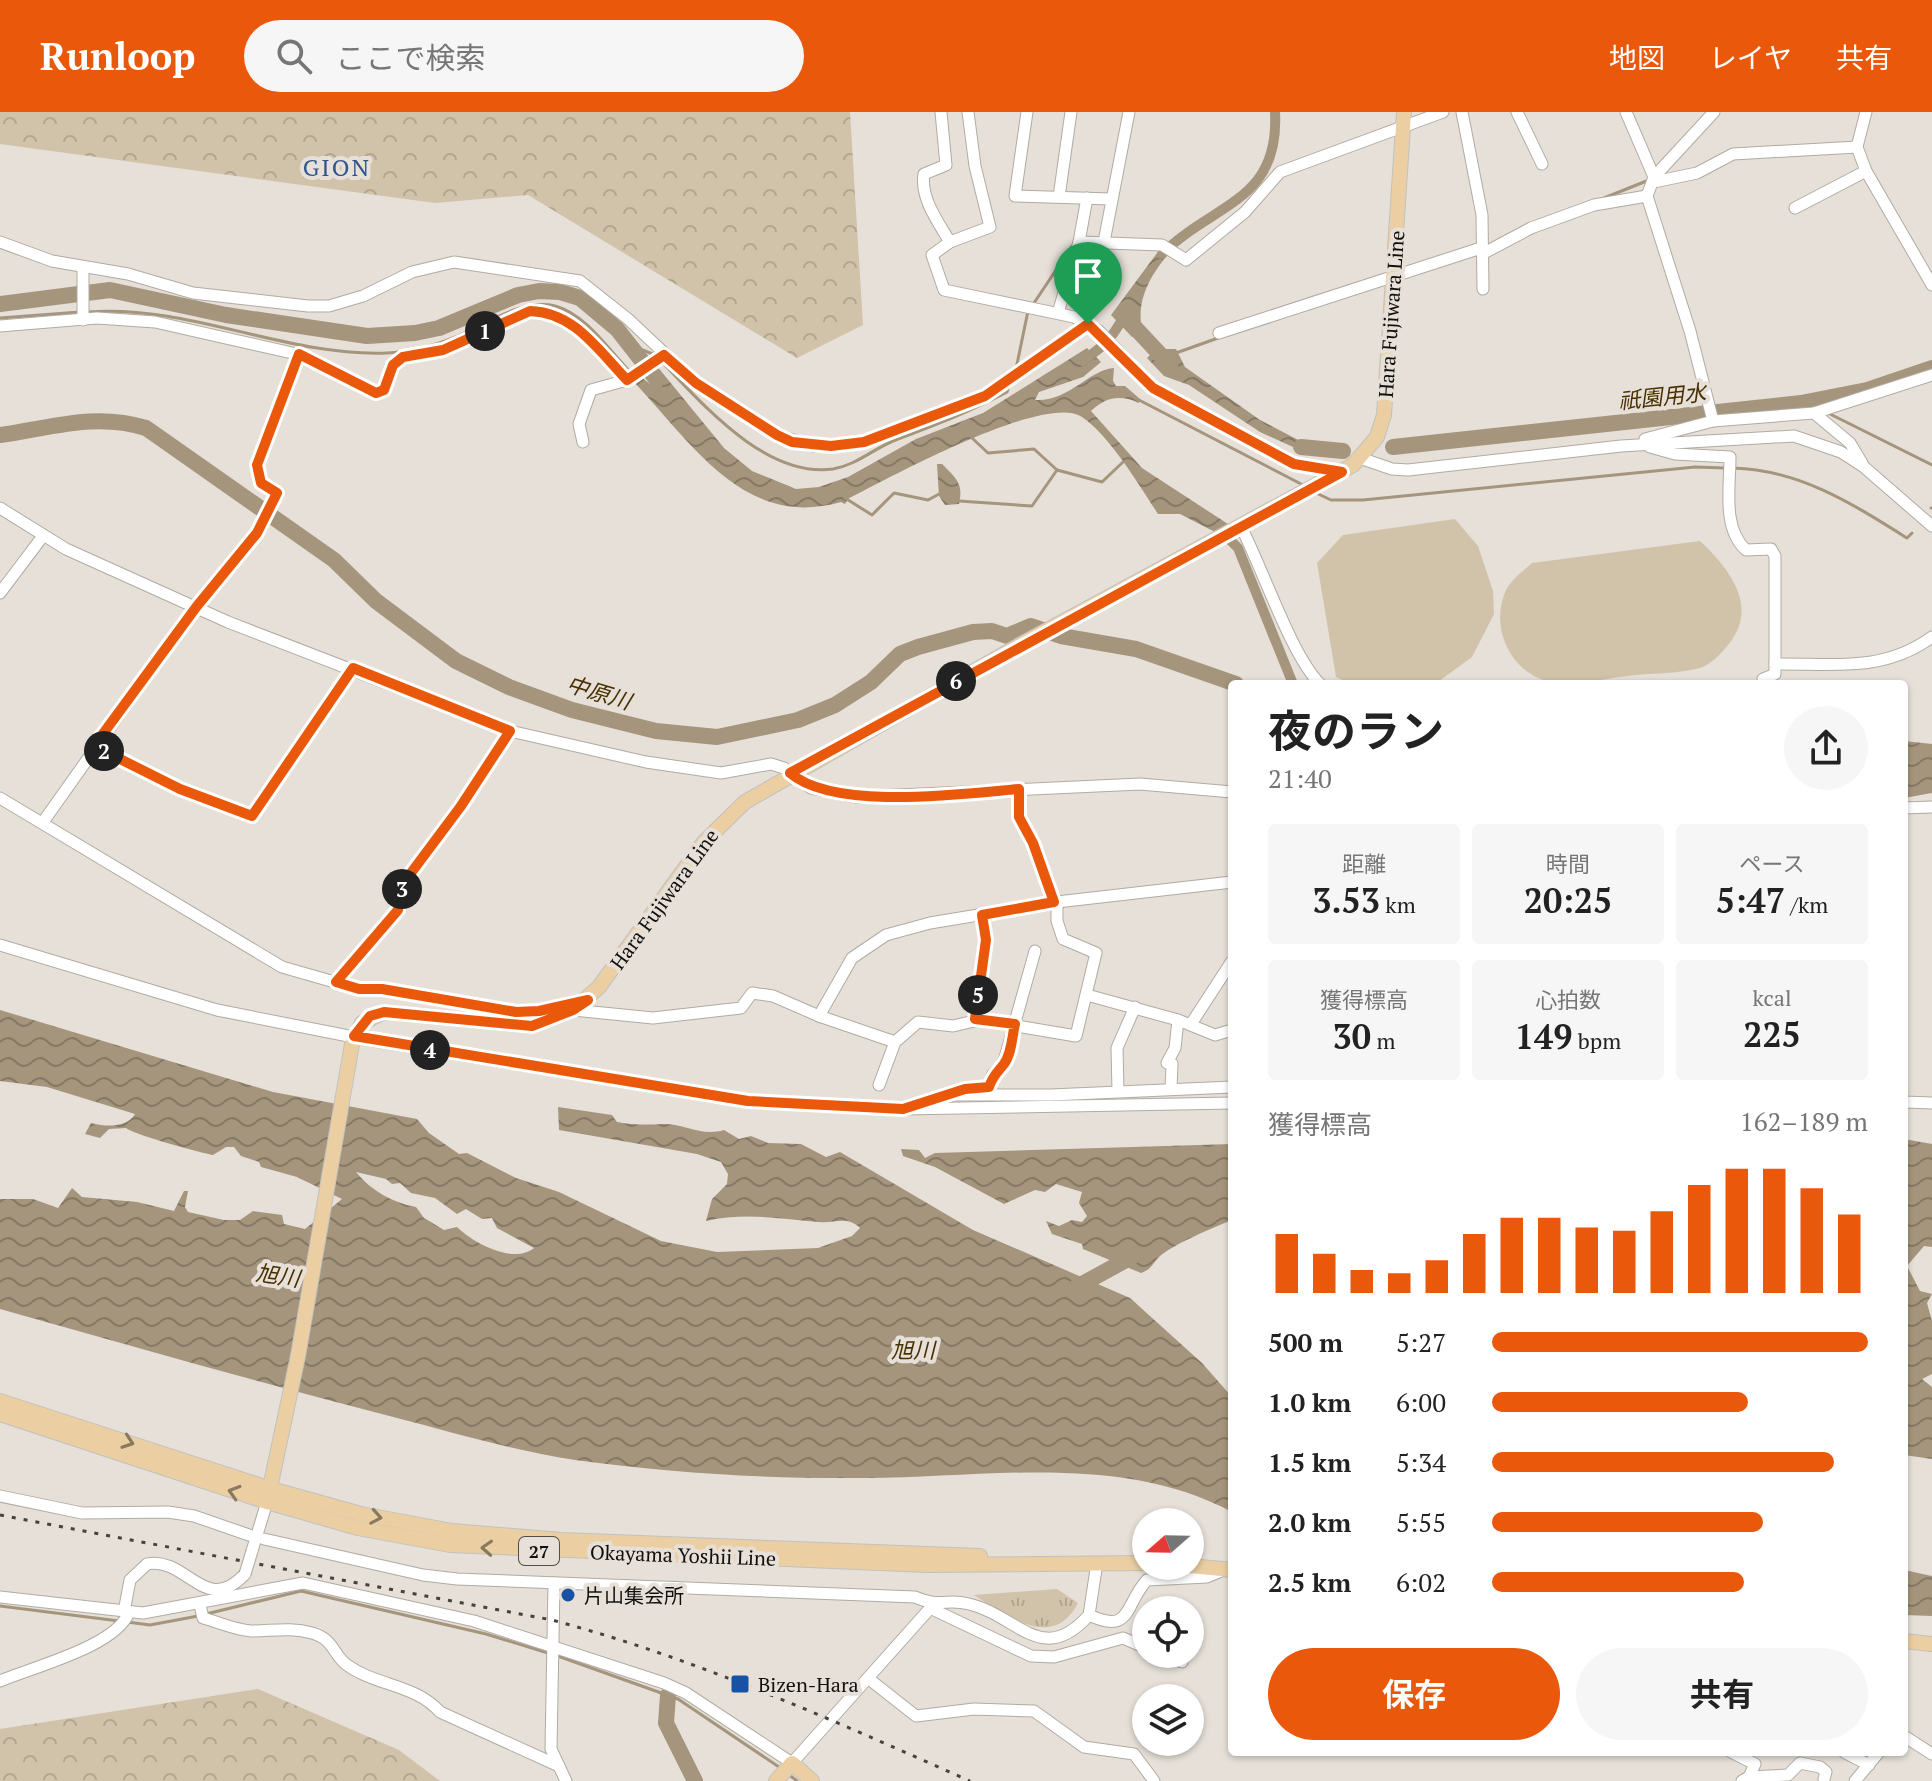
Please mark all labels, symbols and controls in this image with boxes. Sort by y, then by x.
search box [244,20,804,92]
text: Runloop [40,31,196,81]
icon: search [272,34,316,78]
text: ここで検索 [336,38,486,78]
text: 地図 [1609,39,1665,76]
text: レイヤ [1709,39,1792,76]
text: 共有 [1836,39,1892,76]
district label: GION [303,151,371,183]
street label: Hara Fujiwara Line [1372,229,1410,399]
pin [1054,242,1122,324]
icon: arrive [1066,254,1110,298]
pin: 1 [465,311,505,351]
text: 1 [479,316,491,345]
water label: 祇園用水 [1617,377,1709,415]
pin: 6 [936,661,976,701]
text: 6 [950,666,962,695]
water label: 中原川 [563,668,637,716]
text: 夜のラン [1268,701,1444,760]
button: share [1784,706,1868,790]
pin: 2 [84,731,124,771]
text: 2 [98,736,110,765]
text: 21:40 [1268,761,1332,795]
street label: Hara Fujiwara Line [604,823,724,975]
text: 距離 [1342,849,1386,878]
text: 時間 [1546,849,1590,878]
text: ペース [1740,849,1804,878]
pin: 3 [382,869,422,909]
text: 3 [396,874,408,903]
text: 3.53 [1312,878,1380,923]
text: 20:25 [1524,878,1612,923]
text: 5:47 [1716,878,1785,923]
text: km [1380,890,1416,919]
text: /km [1785,890,1828,919]
pin: 5 [958,975,998,1015]
text: 5 [972,980,984,1009]
text: kcal [1752,983,1792,1012]
text: 獲得標高 [1320,985,1408,1014]
text: 心拍数 [1535,985,1601,1014]
text: 225 [1743,1012,1801,1057]
text: 30 [1333,1014,1371,1059]
text: 149 [1515,1014,1572,1059]
text: m [1371,1026,1395,1055]
text: bpm [1572,1026,1621,1055]
pin: 4 [410,1030,450,1070]
text: 4 [424,1035,436,1064]
text: 162–189 m [1740,1104,1868,1138]
text: 獲得標高 [1268,1107,1372,1141]
water label: 旭川 [254,1258,304,1293]
text: 500 m [1268,1325,1343,1359]
text: 5:27 [1396,1325,1446,1359]
water label: 旭川 [891,1335,937,1364]
text: 1.0 km [1268,1385,1351,1419]
text: 6:00 [1396,1385,1446,1419]
one-way arrow [120,1432,134,1448]
text: 1.5 km [1268,1445,1351,1479]
text: 5:34 [1396,1445,1446,1479]
one-way arrow [228,1485,242,1501]
text: 2.0 km [1268,1505,1351,1539]
text: 5:55 [1396,1505,1446,1539]
one-way arrow [369,1508,383,1525]
north arrow [1132,1508,1204,1580]
map controls [1132,1508,1204,1756]
road number: 27 [519,1537,559,1565]
street label: Okayama Yoshii Line [590,1538,776,1572]
one-way arrow [480,1540,493,1557]
text: 2.5 km [1268,1565,1351,1599]
text: 6:02 [1396,1565,1446,1599]
place label: 片山集会所 [584,1582,684,1609]
marker: 片山集会所 [559,1586,577,1604]
button: locate [1132,1596,1204,1668]
button: 保存 [1268,1648,1560,1740]
button: 共有 [1576,1648,1868,1740]
place label: Bizen-Hara [758,1671,859,1698]
marker: Bizen-Hara [729,1673,751,1695]
button: layers [1132,1684,1204,1756]

